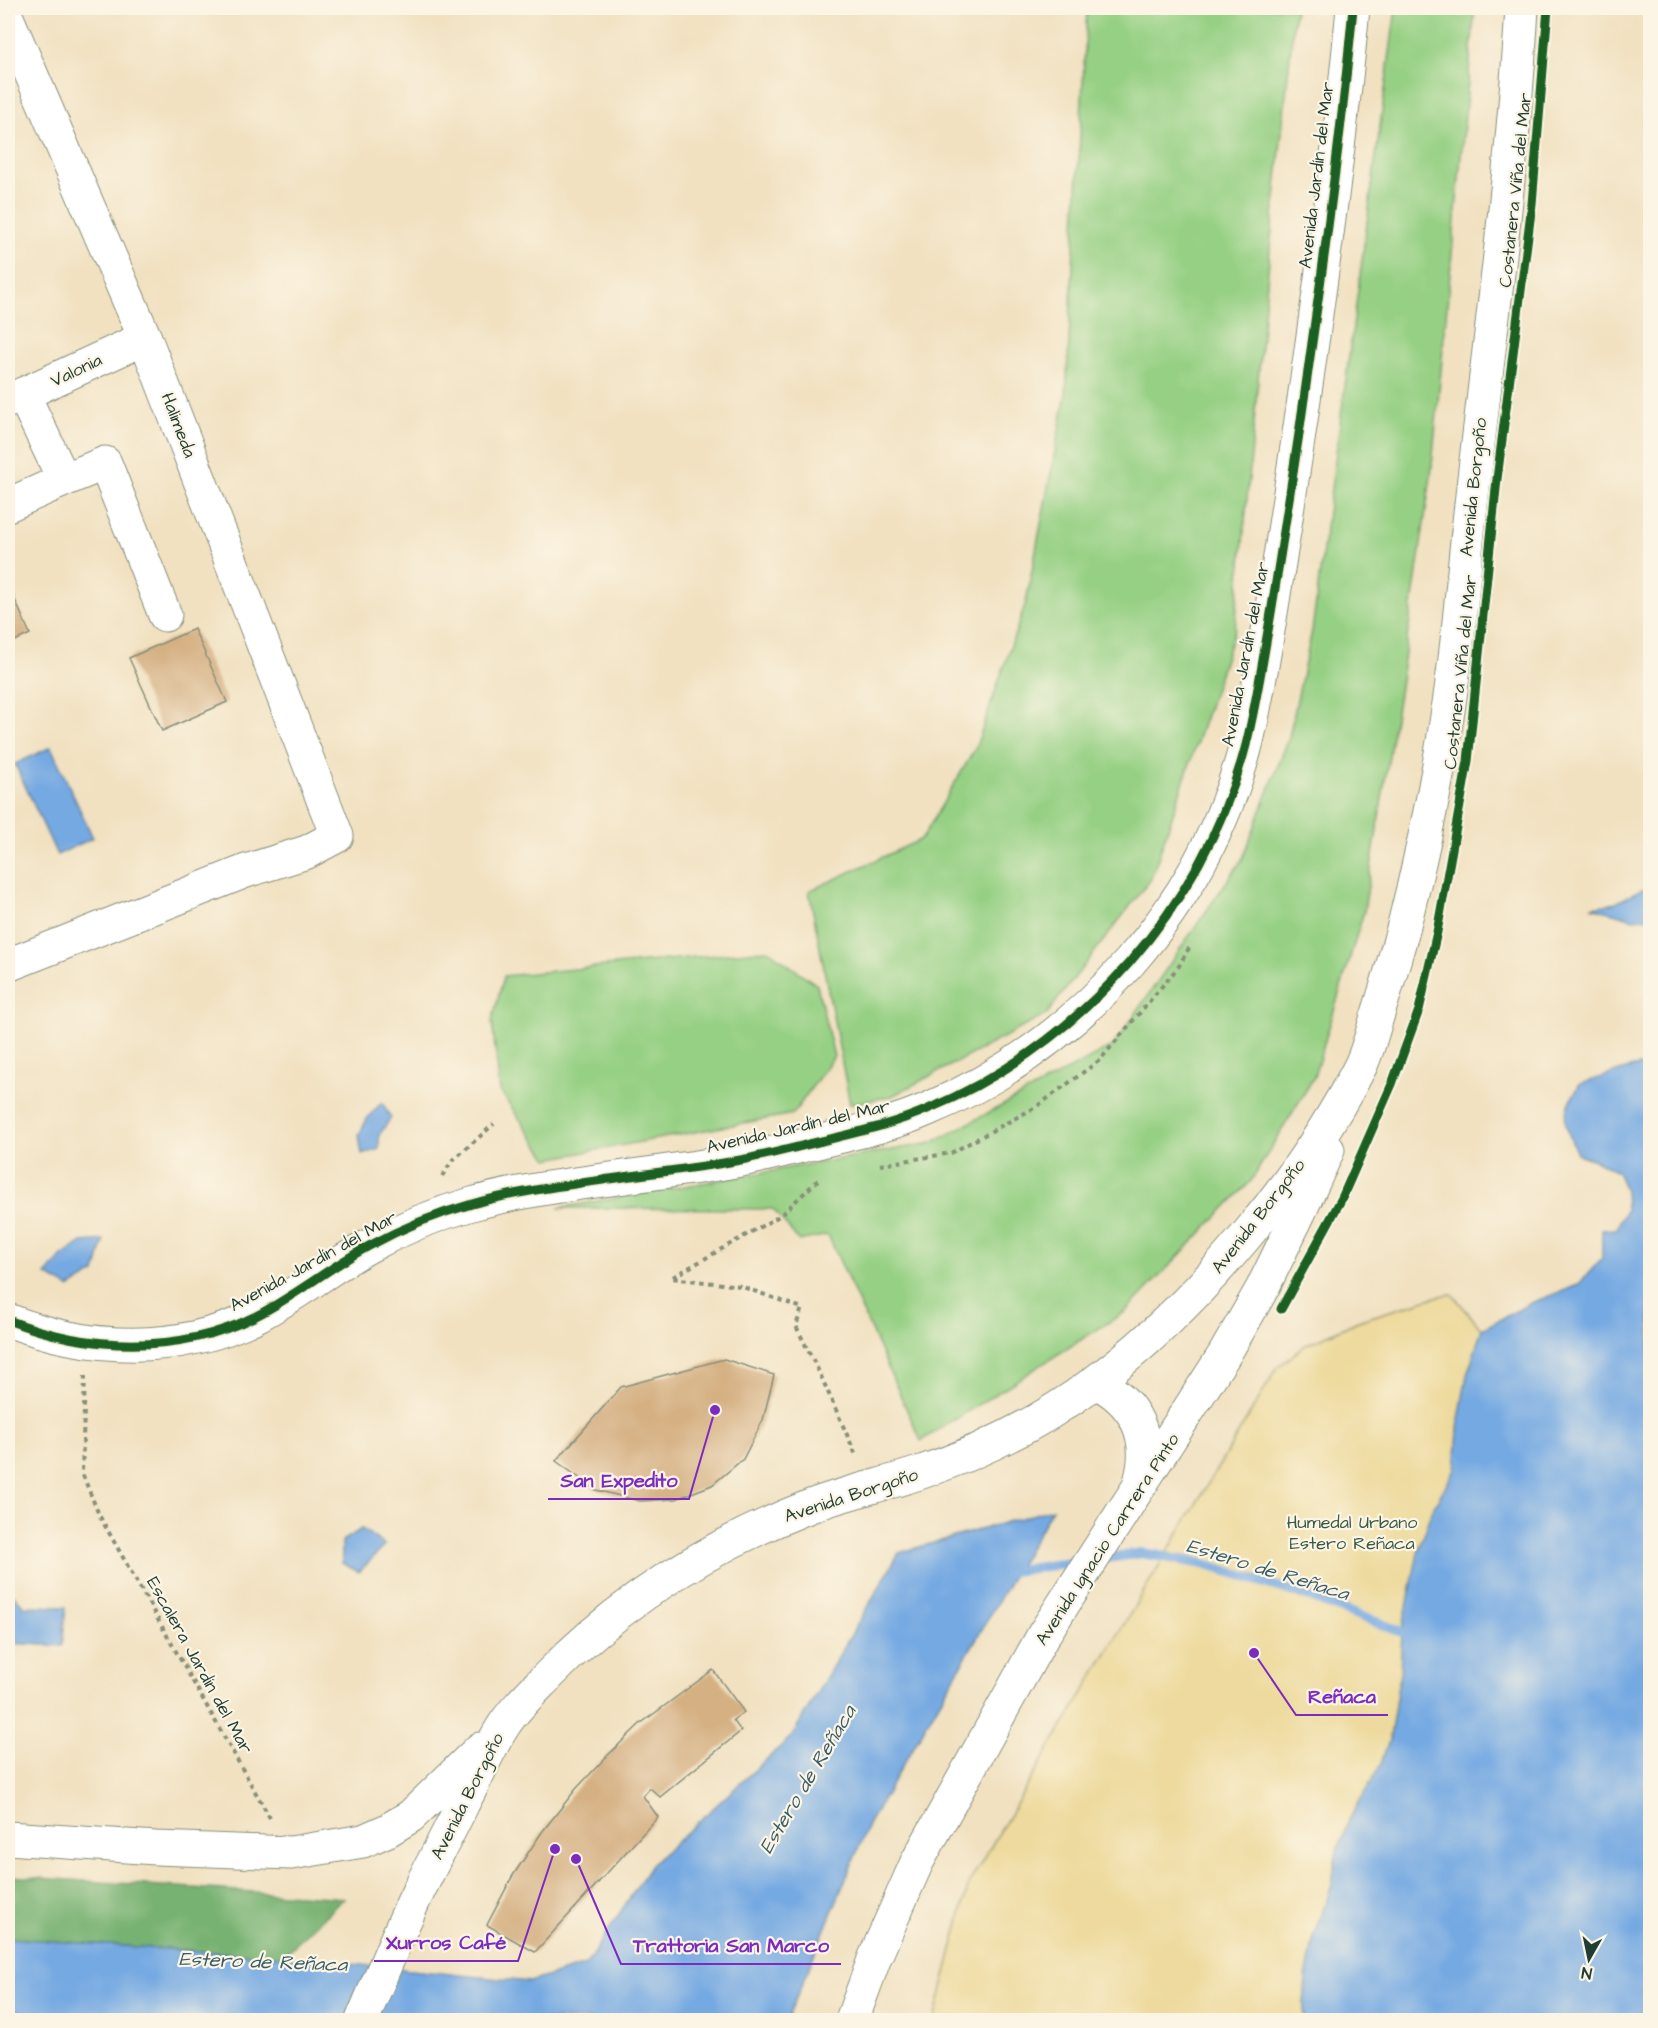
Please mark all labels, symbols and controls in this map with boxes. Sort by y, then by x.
street label: Avenida Jardín del Mar [1293,80,1340,270]
street label: Costanera Viña del Mar [1493,91,1538,289]
street label: Valonia [46,348,106,393]
street label: Halimeda [155,389,202,461]
street label: Avenida Borgoño [1454,416,1494,558]
street label: Avenida Jardín del Mar [1215,560,1276,749]
street label: Costanera Viña del Mar [1438,573,1483,771]
street label: Avenida Jardín del Mar [704,1093,892,1160]
street label: Avenida Borgoño [1206,1154,1312,1280]
street label: Avenida Jardín del Mar [225,1205,401,1318]
street label: Avenida Ignacio Carrera Pinto [1029,1428,1186,1651]
callout: San Expedito [548,1461,689,1499]
street label: Avenida Borgoño [781,1462,922,1530]
text: San Expedito [560,1467,678,1495]
park label: Humedal Urbano Estero Reñaca [1287,1510,1417,1556]
water label: Estero de Reñaca [1183,1532,1353,1608]
street label: Escalera Jardín del Mar [140,1572,259,1758]
callout: Reñaca [1296,1677,1388,1715]
text: Reñaca [1308,1683,1377,1711]
water label: Estero de Reñaca [753,1699,864,1859]
street label: Avenida Borgoño [425,1728,511,1864]
callout: Xurros Café [374,1923,518,1961]
callout: Trattoria San Marco [621,1926,841,1964]
text: Xurros Café [386,1929,506,1957]
north arrow [1559,1929,1619,1989]
text: Trattoria San Marco [632,1932,830,1960]
water label: Estero de Reñaca [178,1945,348,1979]
text: N [1580,1961,1593,1984]

